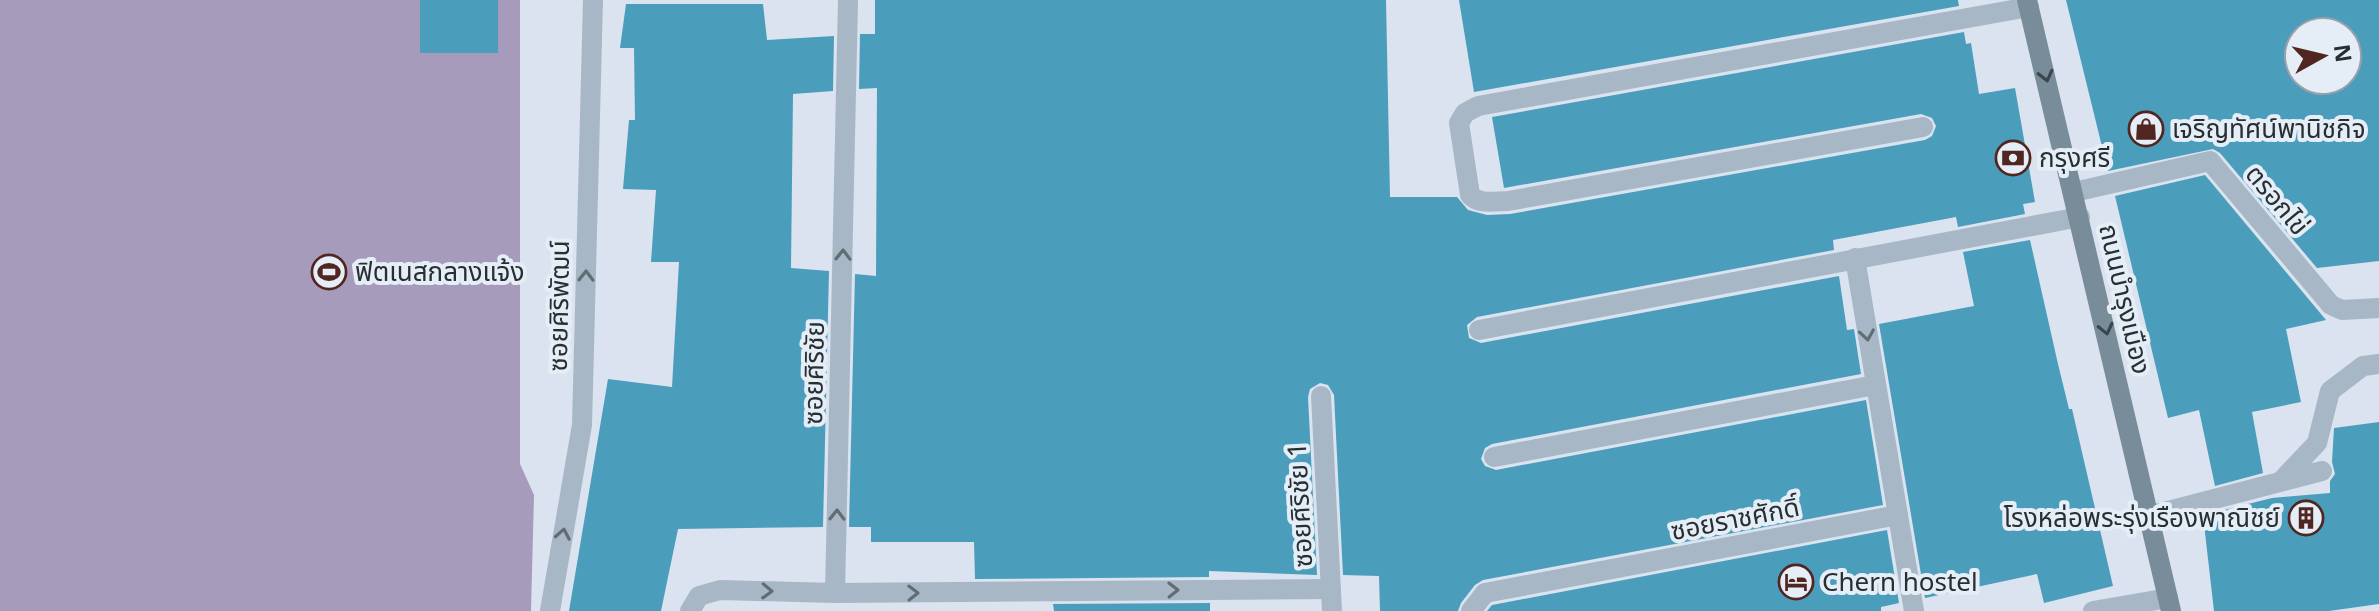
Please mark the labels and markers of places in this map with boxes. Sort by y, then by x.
shop icon: เจริญทัศน์พานิชกิจ [2127,110,2165,148]
place label: เจริญทัศน์พานิชกิจ [2172,110,2365,146]
bank icon: กรุงศรี [1994,139,2032,177]
place label: กรุงศรี [2039,139,2110,175]
sports icon: ฟิตเนสกลางแจ้ง [310,253,348,291]
place label: ฟิตเนสกลางแจ้ง [355,253,524,289]
place label: โรงหล่อพระรุ่งเรืองพาณิชย์ [2003,499,2280,535]
building icon: โรงหล่อพระรุ่งเรืองพาณิชย์ [2287,499,2325,537]
hotel icon: Chern hostel [1777,563,1815,601]
place label: Chern hostel [1822,563,1978,599]

